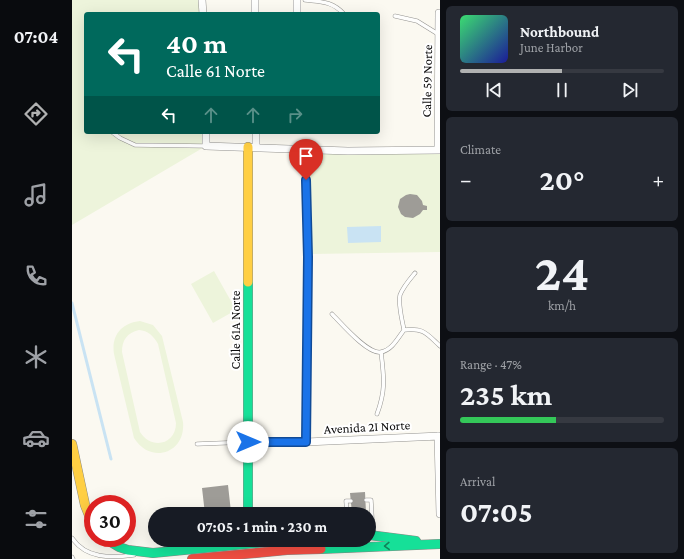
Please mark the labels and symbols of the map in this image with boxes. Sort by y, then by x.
street label: Calle 59 Norte [419,44,435,118]
pin [289,139,323,180]
street label: Calle 61A Norte [228,290,243,369]
street label: Avenida 2I Norte [323,417,411,437]
position arrow [227,421,269,463]
speed limit sign: 30 [84,495,136,547]
one-way arrow [384,542,390,550]

